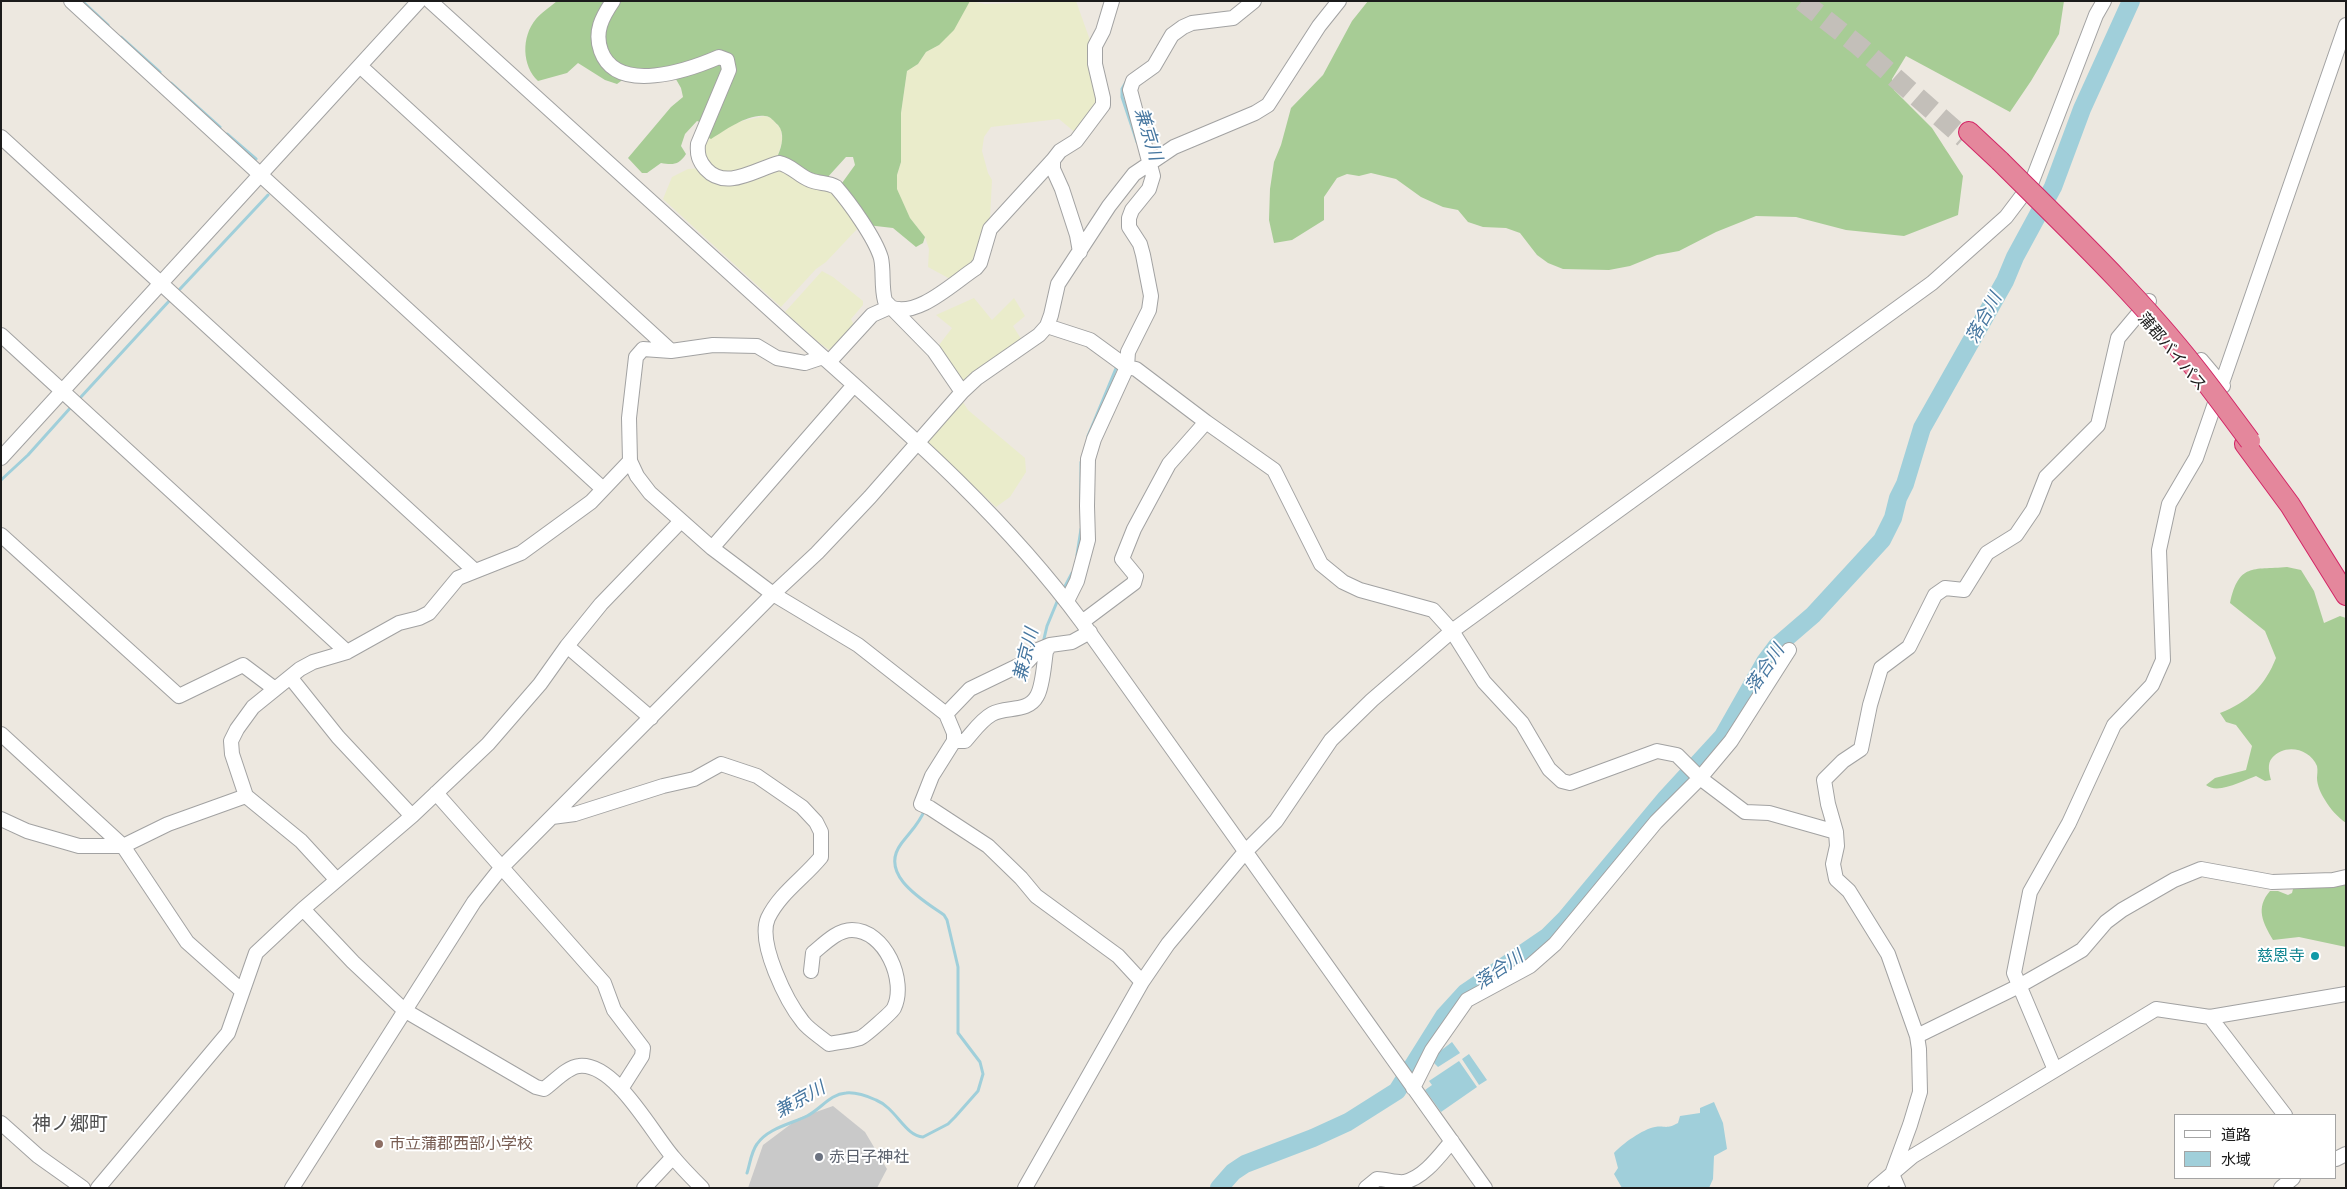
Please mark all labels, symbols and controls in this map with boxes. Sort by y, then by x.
water label: 兼京川 [1130,105,1166,163]
water label: 落合川 [1961,289,2007,347]
street label: 蒲郡バイパス [2134,309,2210,395]
water label: 兼京川 [1009,626,1043,684]
water label: 落合川 [1741,641,1789,697]
water label: 落合川 [1471,946,1527,994]
place label: 慈恩寺 [2257,946,2305,966]
marker: 慈恩寺 [2309,950,2321,962]
water label: 兼京川 [771,1077,829,1123]
district label: 神ノ郷町 [32,1113,108,1135]
legend [2174,1114,2337,1179]
text: 道路 [2221,1125,2251,1144]
place label: 市立蒲郡西部小学校 [389,1134,533,1154]
marker: 市立蒲郡西部小学校 [373,1138,385,1150]
place label: 赤日子神社 [829,1147,909,1167]
text: 水域 [2221,1150,2251,1169]
marker: 赤日子神社 [813,1151,825,1163]

